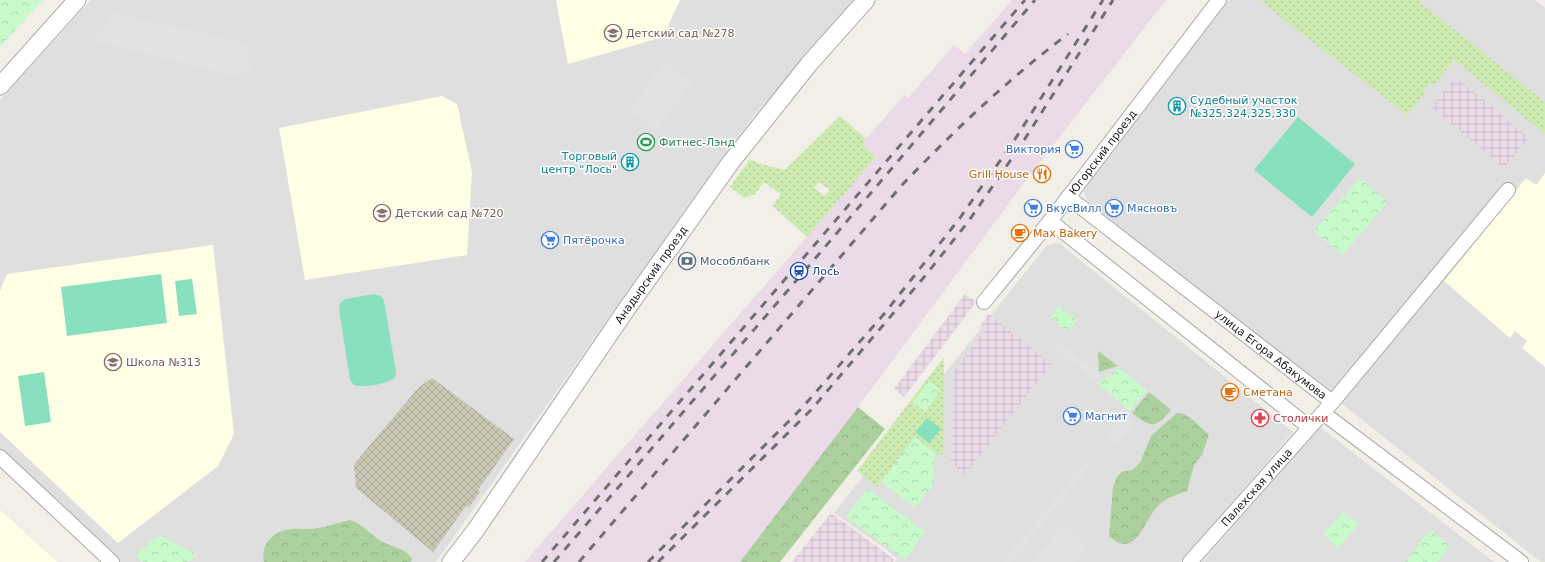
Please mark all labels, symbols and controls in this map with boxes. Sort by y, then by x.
school or university icon: Детский сад №278 [603,23,623,43]
place label: Детский сад №278 [626,27,735,40]
place label: Судебный участок №325,324,325,330 [1190,94,1298,120]
building icon: Судебный участок №325,324,325,330 [1167,96,1187,116]
street label: Югорский проезд [1066,107,1140,197]
sports icon: Фитнес-Лэнд [636,132,656,152]
place label: Фитнес-Лэнд [659,136,736,149]
supermarket icon: Виктория [1064,139,1084,159]
place label: Виктория [1006,143,1061,156]
place label: Торговый центр "Лось" [541,150,617,176]
building icon: Торговый центр "Лось" [620,152,640,172]
restaurant icon: Grill House [1032,164,1052,184]
place label: Grill House [969,168,1029,181]
supermarket icon: ВкусВилл [1023,198,1043,218]
supermarket icon: Мясновъ [1104,198,1124,218]
place label: ВкусВилл [1046,202,1102,215]
place label: Мясновъ [1127,202,1178,215]
school or university icon: Детский сад №720 [372,203,392,223]
place label: Детский сад №720 [395,207,504,220]
cafe icon: Max Bakery [1010,223,1030,243]
street label: Анадырский проезд [613,224,691,326]
place label: Max Bakery [1033,227,1098,240]
supermarket icon: Пятёрочка [540,230,560,250]
place label: Пятёрочка [563,234,625,247]
bank icon: Мособлбанк [677,251,697,271]
place label: Мособлбанк [700,255,771,268]
station icon: Лось [789,261,809,281]
place label: Лось [812,265,840,278]
street label: улица Егора Абакумова [1212,308,1329,402]
school or university icon: Школа №313 [103,352,123,372]
place label: Школа №313 [126,356,201,369]
cafe icon: Сметана [1220,382,1240,402]
place label: Сметана [1243,386,1293,399]
supermarket icon: Магнит [1062,406,1082,426]
pharmacy icon: Столички [1250,408,1270,428]
place label: Магнит [1085,410,1128,423]
place label: Столички [1273,412,1328,425]
street label: Палехская улица [1219,446,1295,529]

